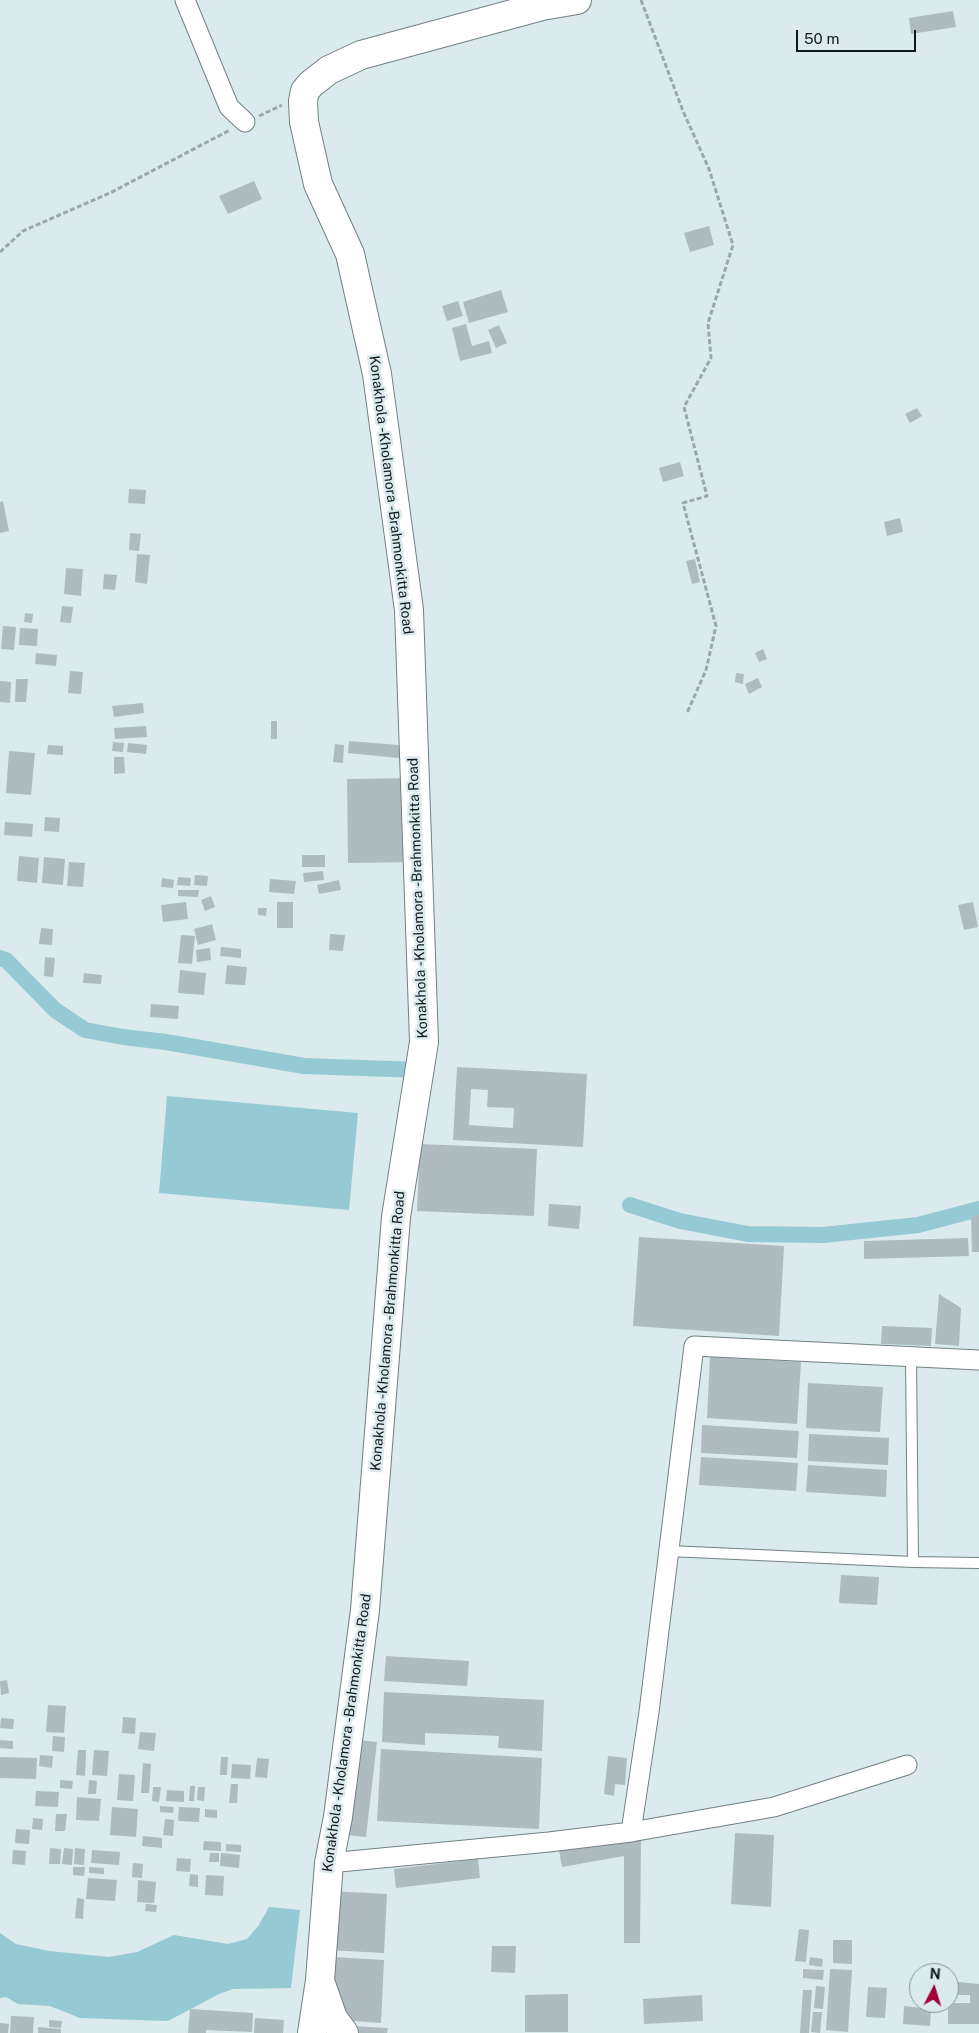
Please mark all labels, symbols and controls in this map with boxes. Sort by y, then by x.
scale bar [799,20,919,52]
text: 50 m [804,30,839,47]
street label: Konakhola -Kholamora -Brahmonkitta Road [366,355,416,635]
street label: Konakhola -Kholamora -Brahmonkitta Road [405,757,431,1039]
street label: Konakhola -Kholamora -Brahmonkitta Road [367,1190,409,1472]
street label: Konakhola -Kholamora -Brahmonkitta Road [319,1593,375,1873]
north arrow [909,1963,959,2013]
text: N [929,1966,941,1982]

